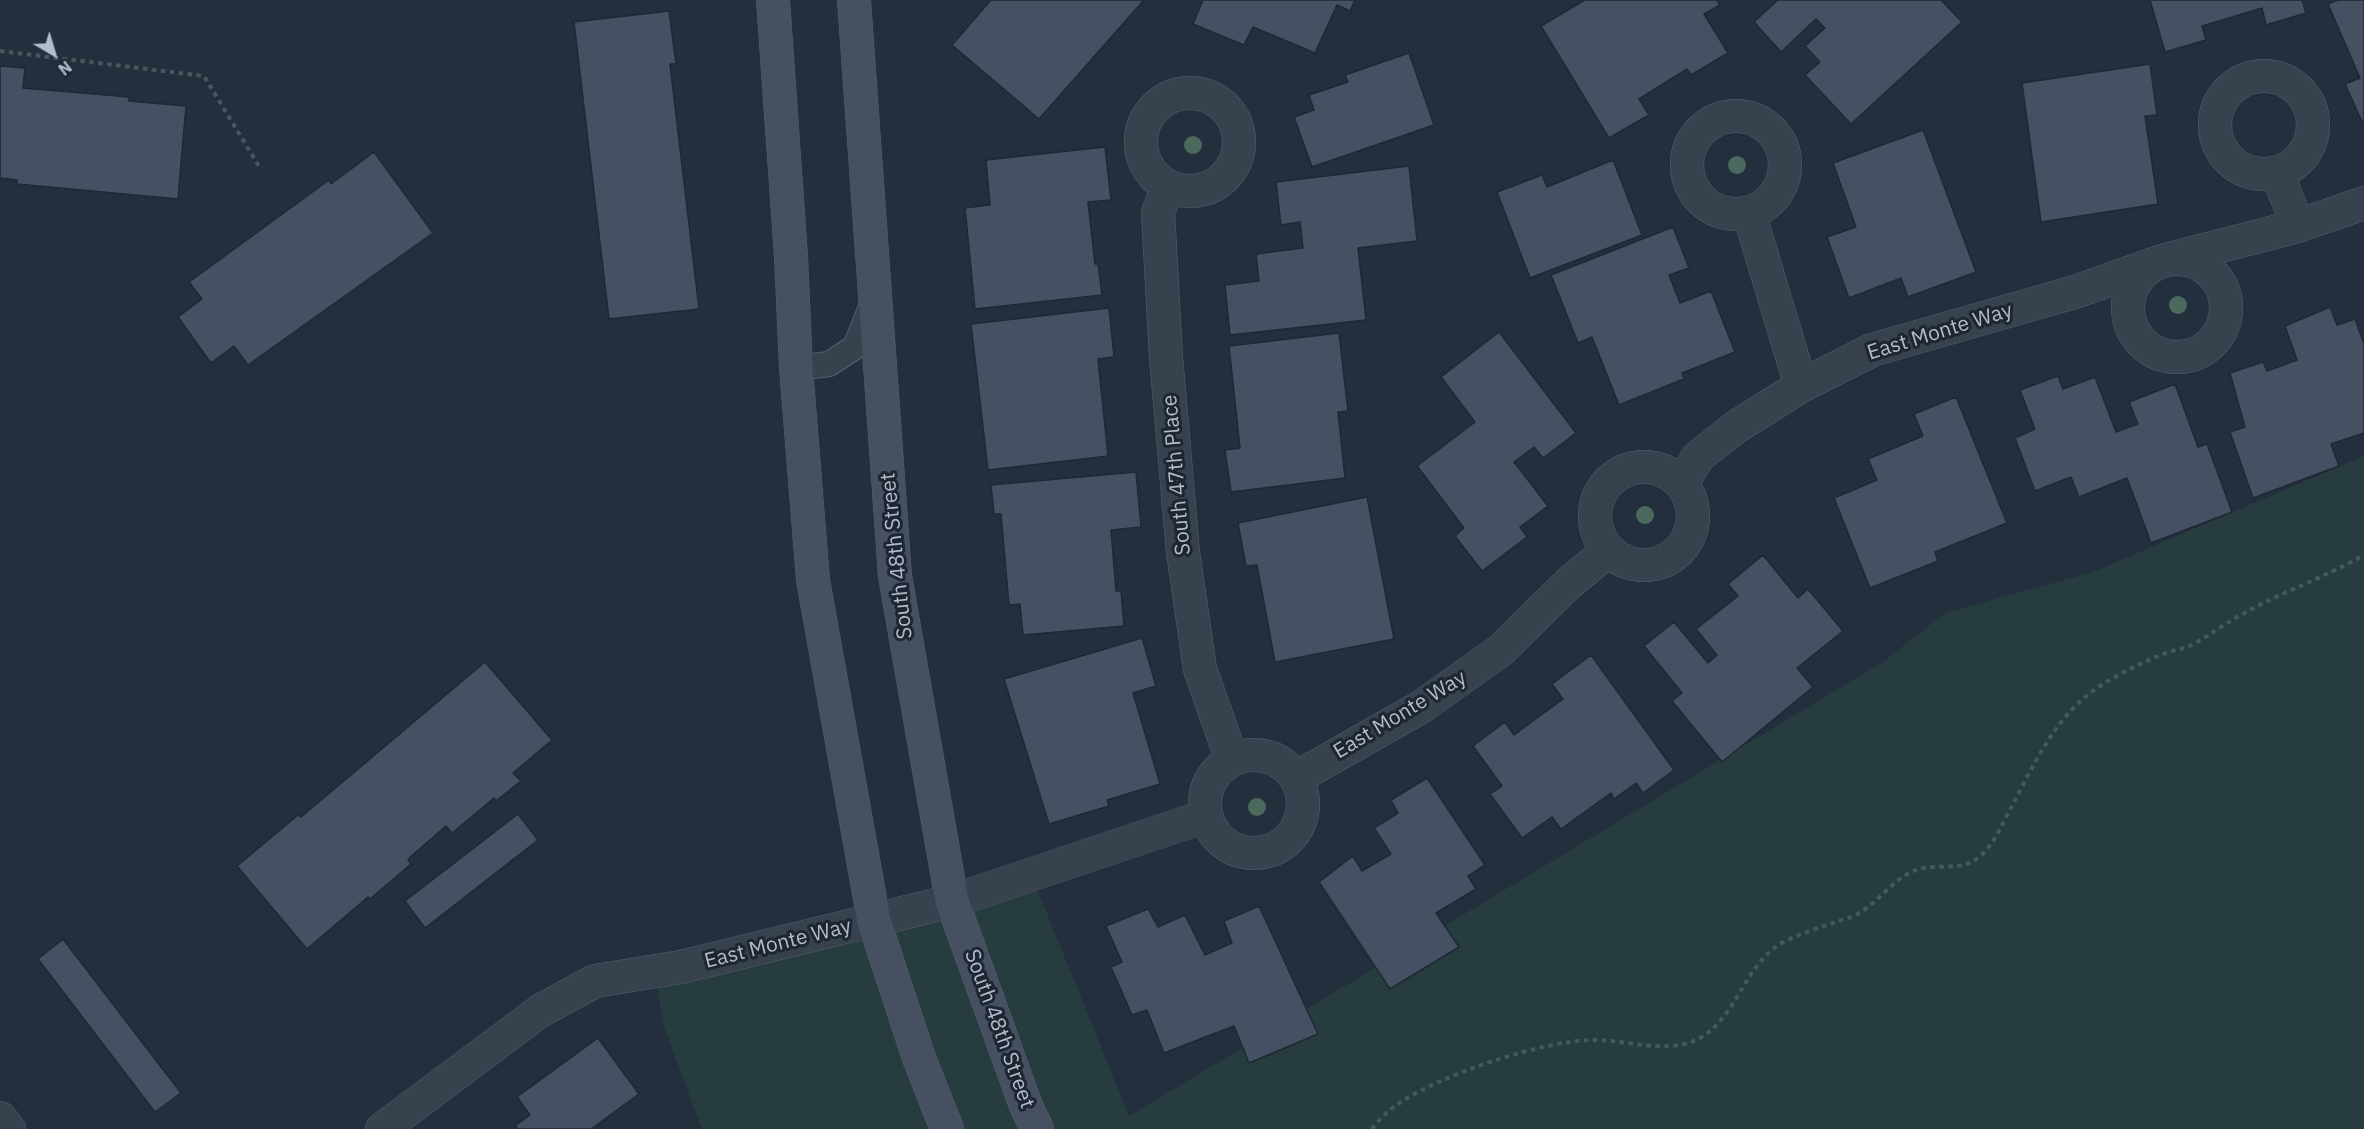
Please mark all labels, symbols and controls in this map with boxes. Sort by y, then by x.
north arrow [24,24,84,84]
text: N [54,57,76,80]
street label: East Monte Way [1864,298,2016,366]
street label: South 47th Place [1157,394,1197,556]
street label: South 48th Street [876,472,918,640]
street label: East Monte Way [1329,665,1471,765]
street label: East Monte Way [702,914,854,974]
street label: South 48th Street [959,946,1039,1112]

